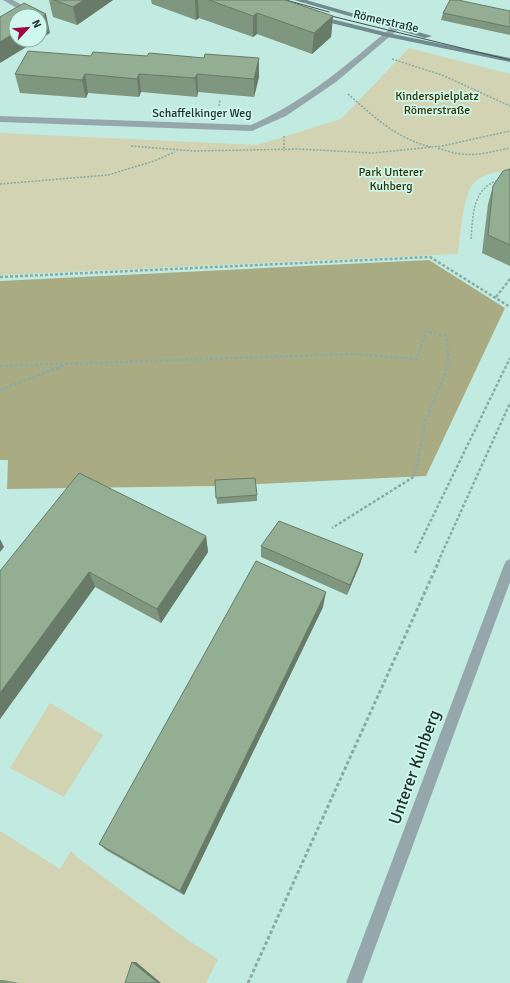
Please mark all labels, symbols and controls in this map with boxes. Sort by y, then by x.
street label: Römerstraße [352,7,420,36]
north arrow [8,8,48,48]
text: N [29,18,44,30]
park label: Kinderspielplatz Römerstraße [395,89,479,118]
street label: Schaffelkinger Weg [152,106,252,121]
park label: Park Unterer Kuhberg [359,165,424,194]
street label: Unterer Kuhberg [384,707,445,827]

